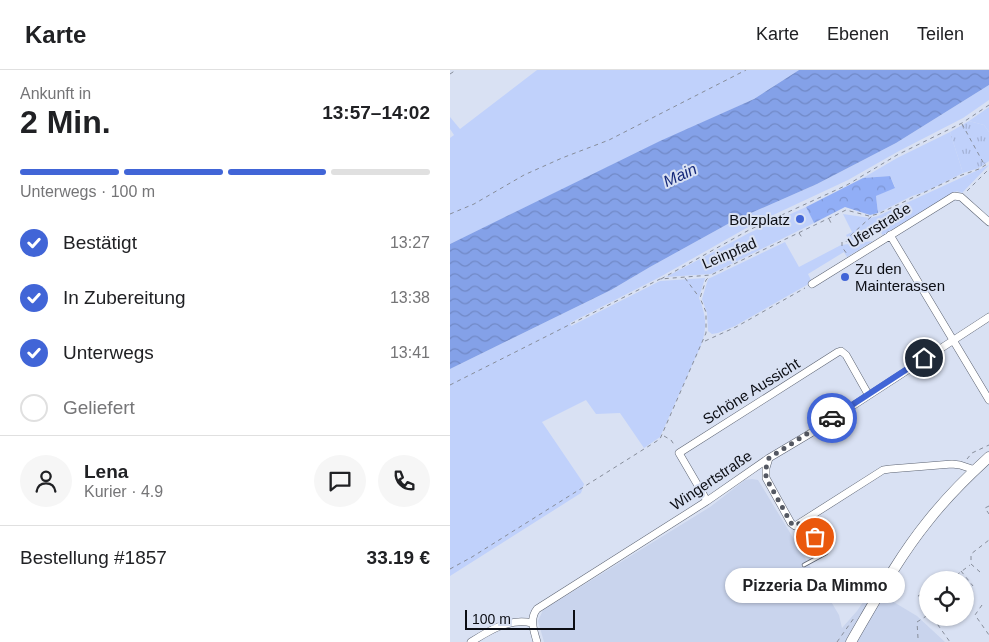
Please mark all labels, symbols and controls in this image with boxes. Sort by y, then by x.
text: Karte [25,21,86,48]
text: Karte [756,24,799,44]
text: Ebenen [827,24,889,44]
text: Teilen [917,24,964,44]
text: Ankunft in [20,85,91,102]
text: 13:57–14:02 [322,102,430,123]
text: 2 Min. [20,104,111,140]
water label: Main [661,160,699,190]
text: Unterwegs · 100 m [20,183,155,200]
street label: Uferstraße [844,199,914,251]
place label: Bolzplatz [729,211,790,228]
marker: Bolzplatz [794,213,806,225]
icon: check [20,229,48,257]
text: Bestätigt [63,232,137,253]
text: 13:27 [390,234,430,251]
street label: Leinpfad [699,234,759,272]
place label: Zu den Mainterassen [855,260,945,294]
marker: Zu den Mainterassen [839,271,851,283]
icon: check [20,284,48,312]
text: In Zubereitung [63,287,186,308]
text: 13:38 [390,289,430,306]
pin [903,337,945,379]
icon: check [20,339,48,367]
text: Unterwegs [63,342,154,363]
text: 13:41 [390,344,430,361]
icon: home [910,344,938,372]
street label: Schöne Aussicht [699,354,803,428]
courier [807,393,857,443]
text: Geliefert [63,397,135,418]
icon: car [818,404,846,432]
street label: Wingertstraße [667,447,755,513]
button: person [20,455,72,507]
button: chat [314,455,366,507]
button: phone [378,455,430,507]
text: Lena [84,461,128,482]
text: Kurier · 4.9 [84,483,163,500]
pin [794,516,836,558]
icon: bag [801,523,829,551]
text: Bestellung #1857 [20,547,167,568]
text: 33.19 € [367,547,430,568]
callout: Pizzeria Da Mimmo [725,567,905,602]
map controls [919,571,974,626]
button: locate [919,571,974,626]
text: Pizzeria Da Mimmo [743,577,887,594]
scale bar [465,607,575,630]
text: 100 m [472,611,511,627]

